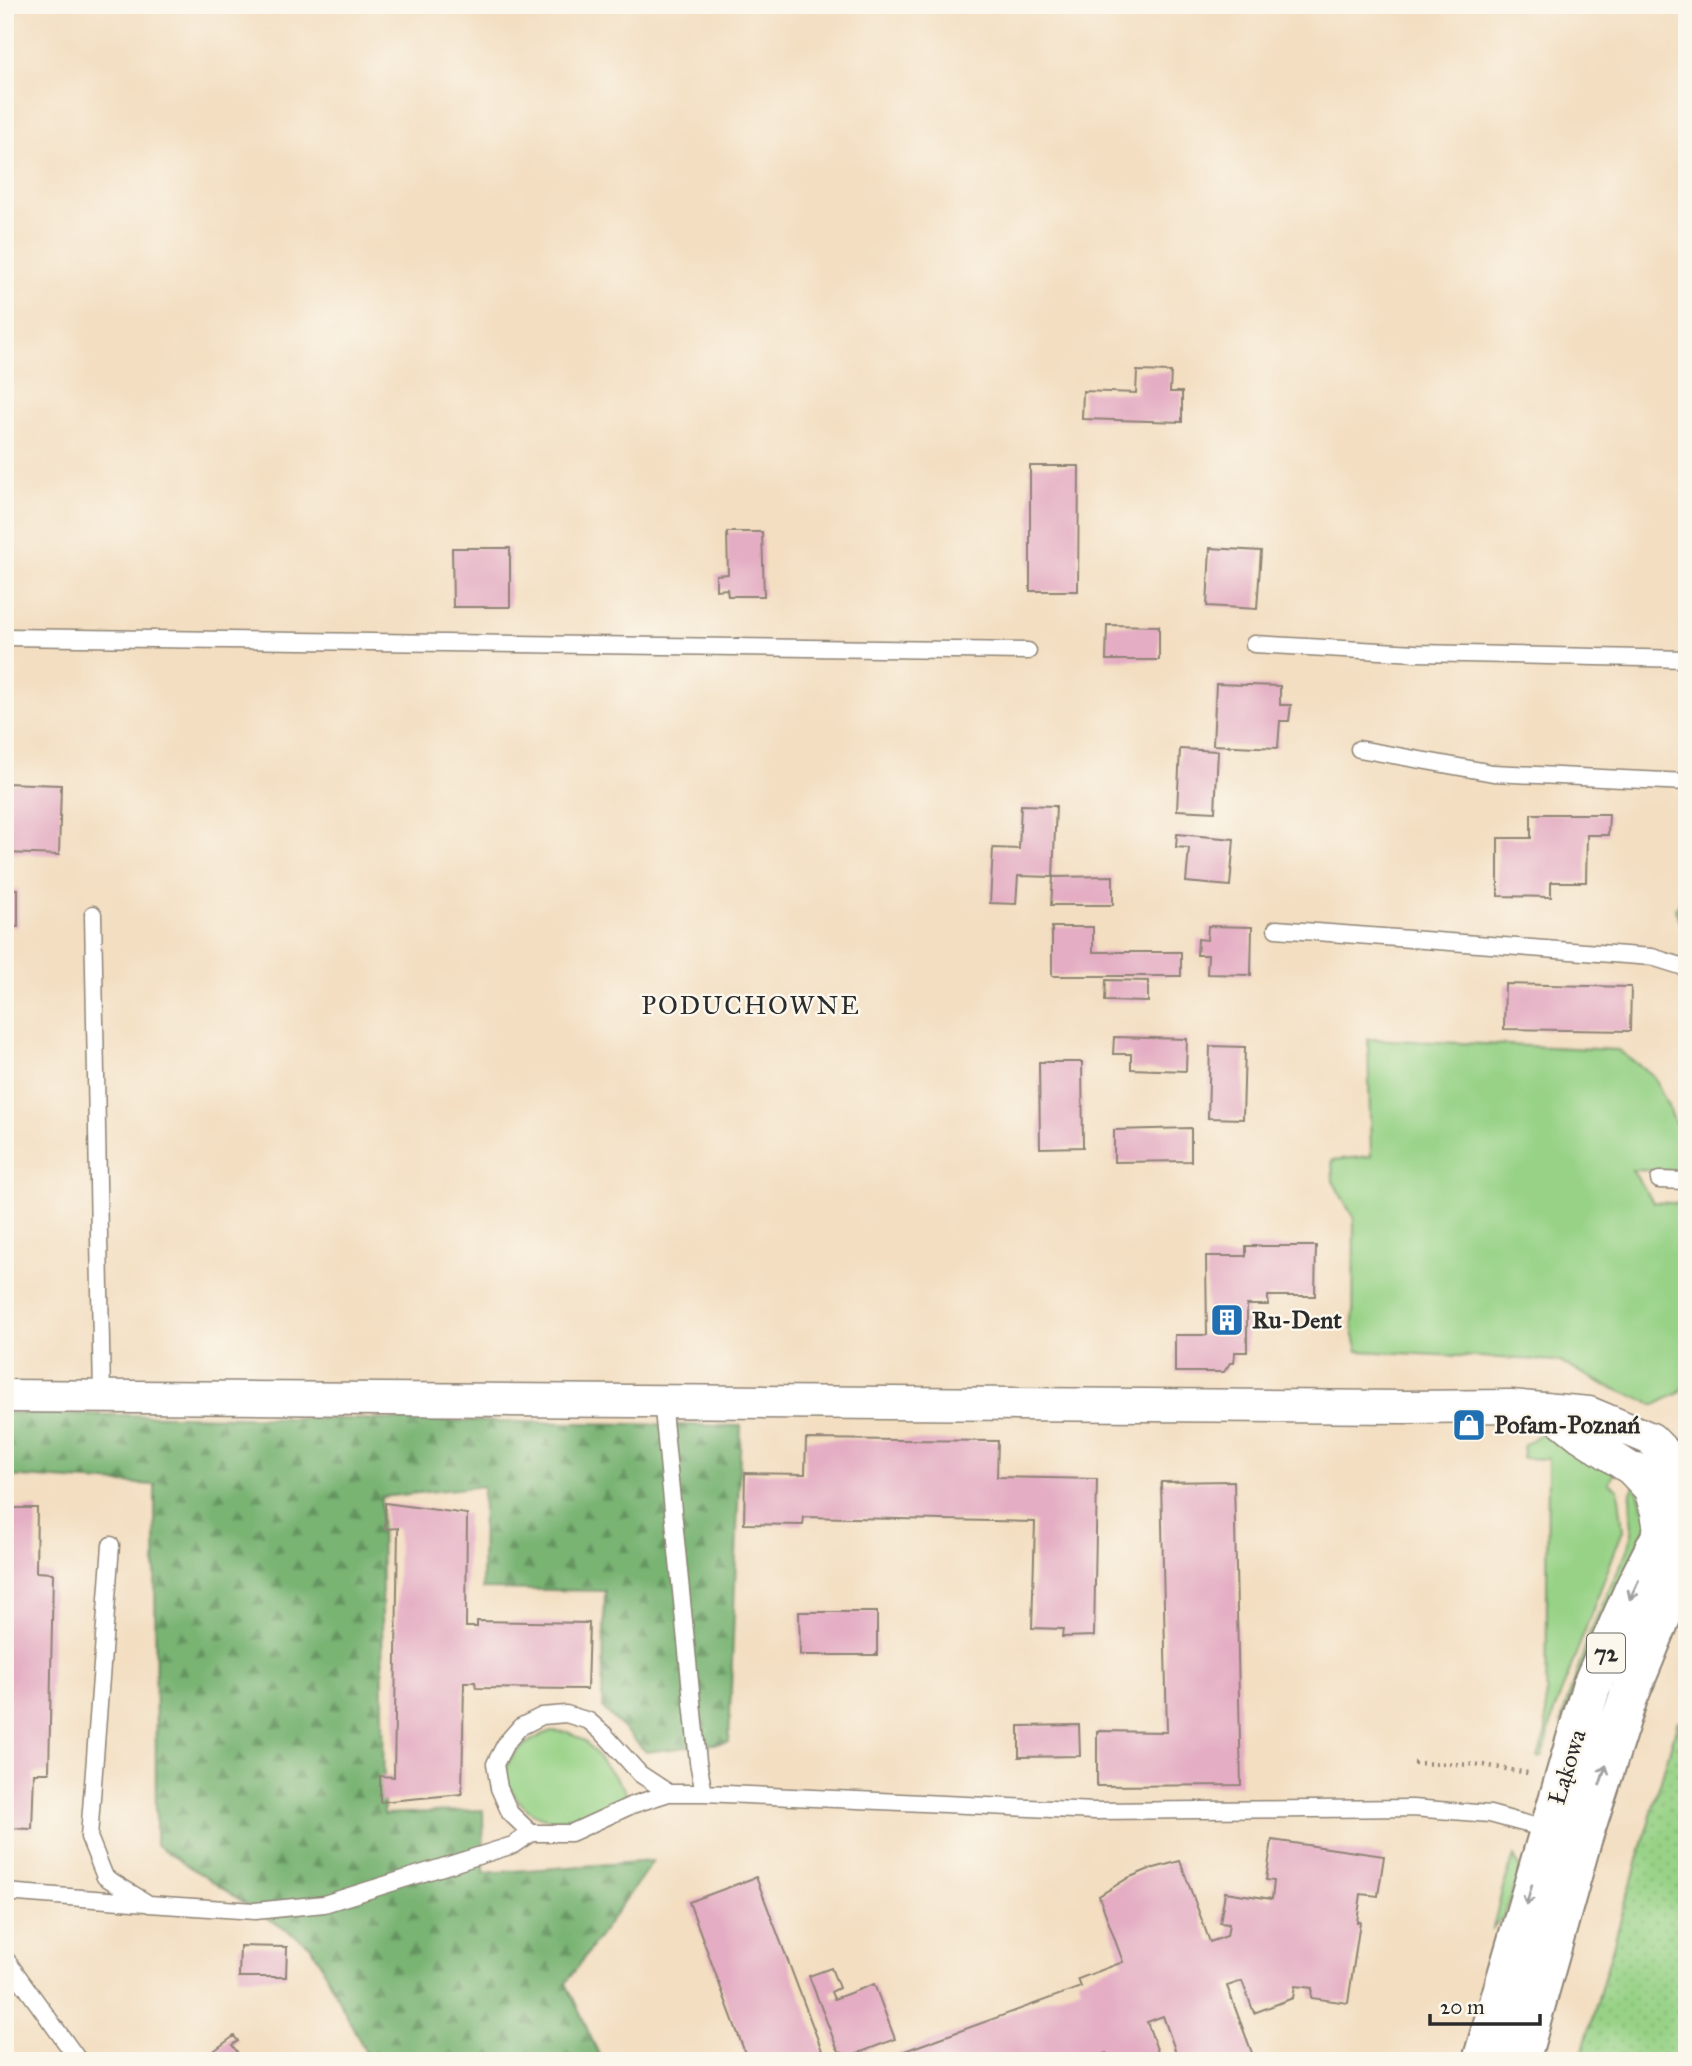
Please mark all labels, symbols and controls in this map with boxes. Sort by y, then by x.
district label: PODUCHOWNE [641,989,861,1021]
building icon: Ru-Dent [1208,1301,1246,1339]
place label: Ru-Dent [1252,1305,1342,1335]
shop icon: Pofam-Poznań [1450,1406,1488,1444]
place label: Pofam-Poznań [1494,1410,1640,1440]
one-way arrow [1627,1579,1640,1600]
road number: 72 [1587,1634,1625,1672]
street label: Łąkowa [1541,1725,1593,1808]
one-way arrow [1598,1765,1610,1787]
one-way arrow [1522,1884,1535,1906]
scale bar [1430,1982,1540,2026]
text: 20 m [1440,1994,1485,2020]

